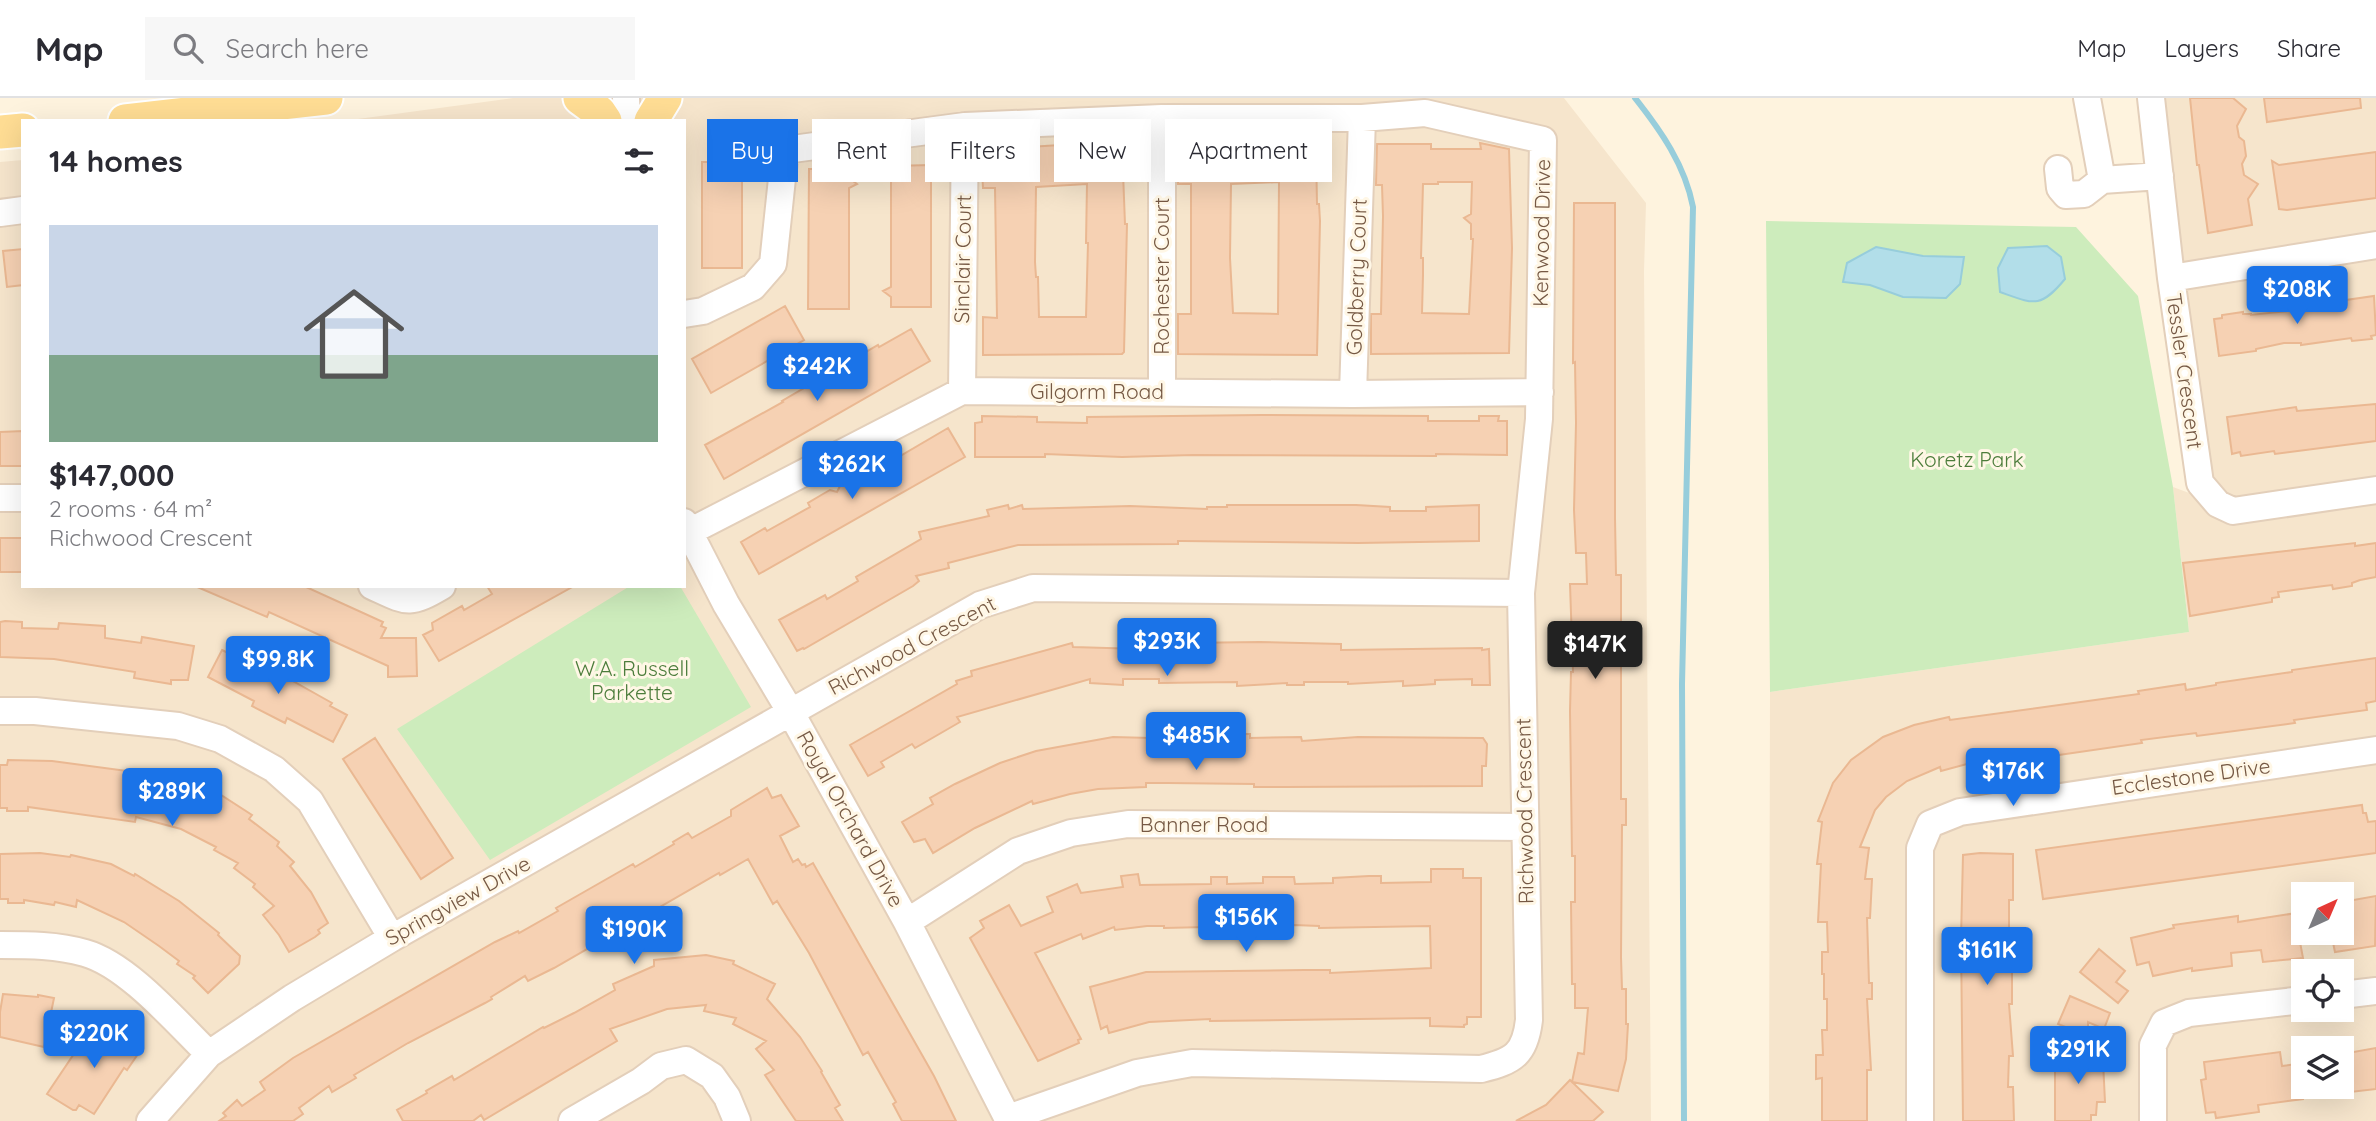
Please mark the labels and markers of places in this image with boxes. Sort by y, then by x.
pin: $208K [2248,266,2346,326]
pin: $242K [768,344,866,403]
pin: $262K [803,442,901,501]
pin: $293K [1118,618,1216,678]
pin: $147K [1546,622,1644,681]
pin: $99.8K [221,636,335,696]
pin: $485K [1147,712,1245,772]
pin: $176K [1964,748,2062,808]
pin: $289K [123,768,221,828]
pin: $156K [1197,894,1295,954]
pin: $190K [585,906,683,966]
pin: $161K [1938,928,2036,987]
pin: $220K [45,1010,143,1070]
pin: $291K [2029,1026,2127,1086]

